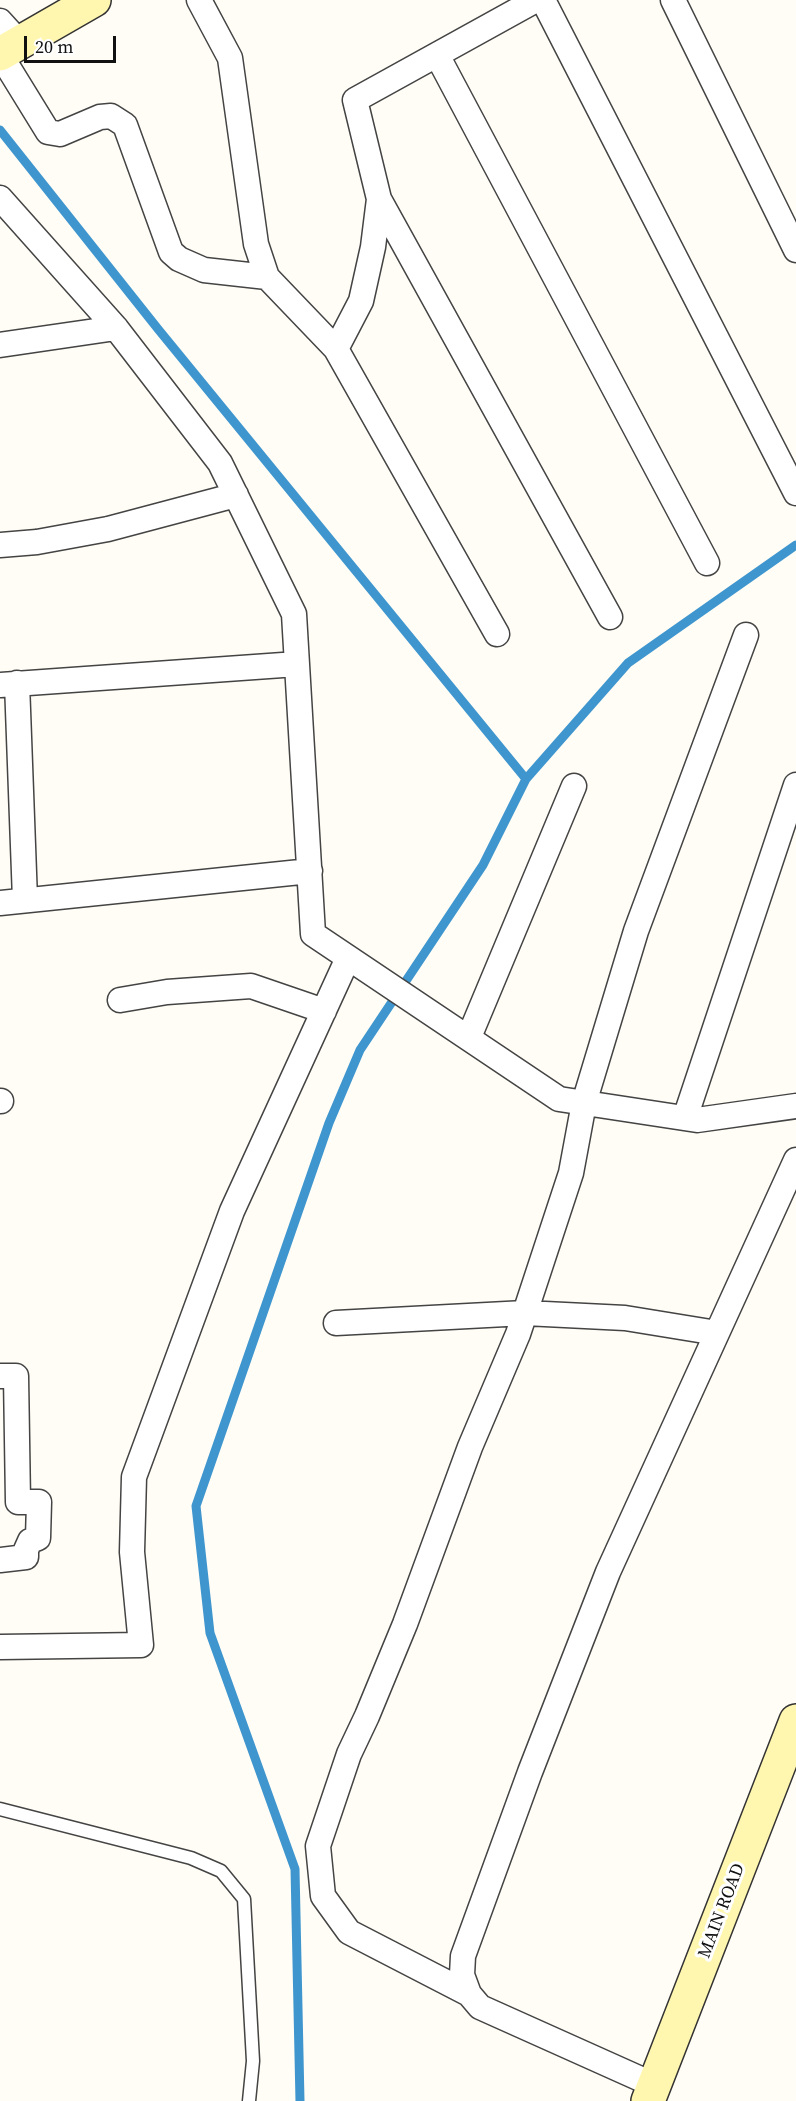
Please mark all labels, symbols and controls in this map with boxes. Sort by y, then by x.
scale bar [27,24,118,62]
text: 20 m [35,34,73,59]
street label: MAIN ROAD [694,1860,750,1962]

